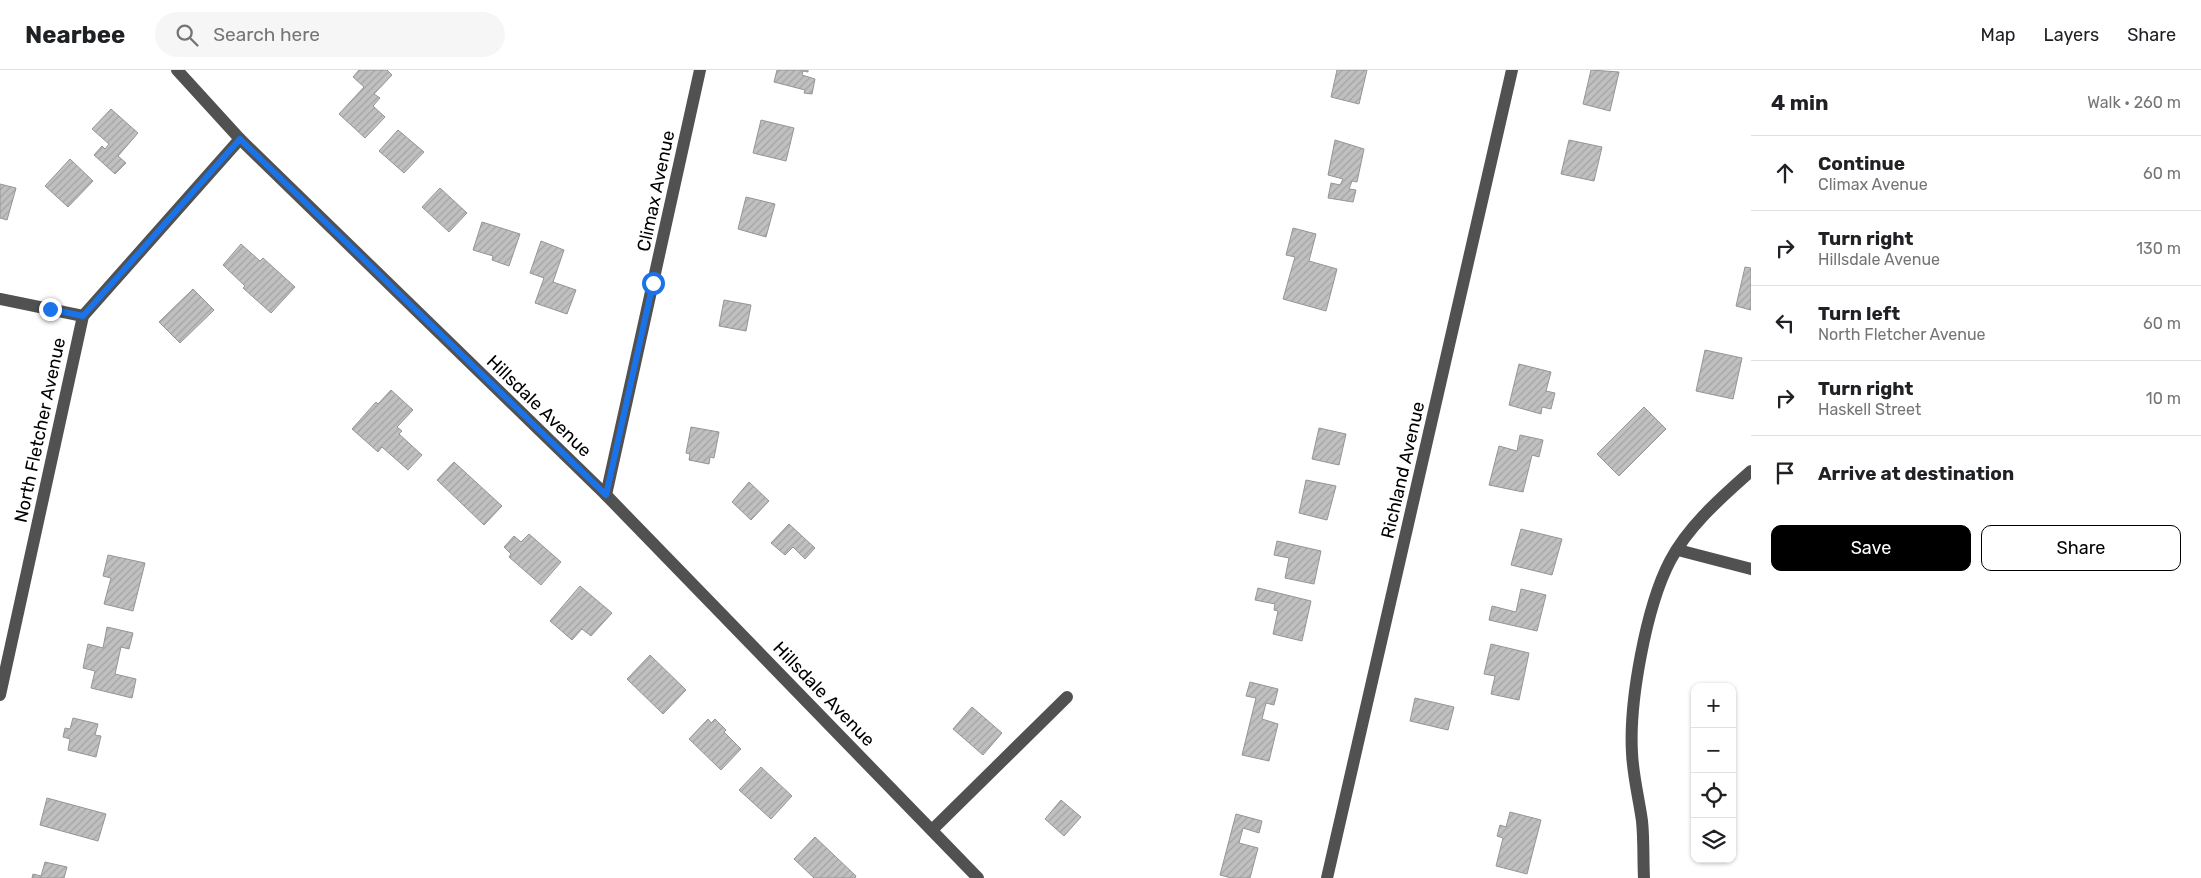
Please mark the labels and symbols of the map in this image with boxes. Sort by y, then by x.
street label: Climax Avenue [632,128,680,254]
route start [642,272,665,295]
route end [39,298,62,321]
street label: North Fletcher Avenue [10,336,70,524]
street label: Hillsdale Avenue [482,350,596,462]
street label: Richland Avenue [1377,399,1429,541]
street label: Hillsdale Avenue [768,637,880,751]

